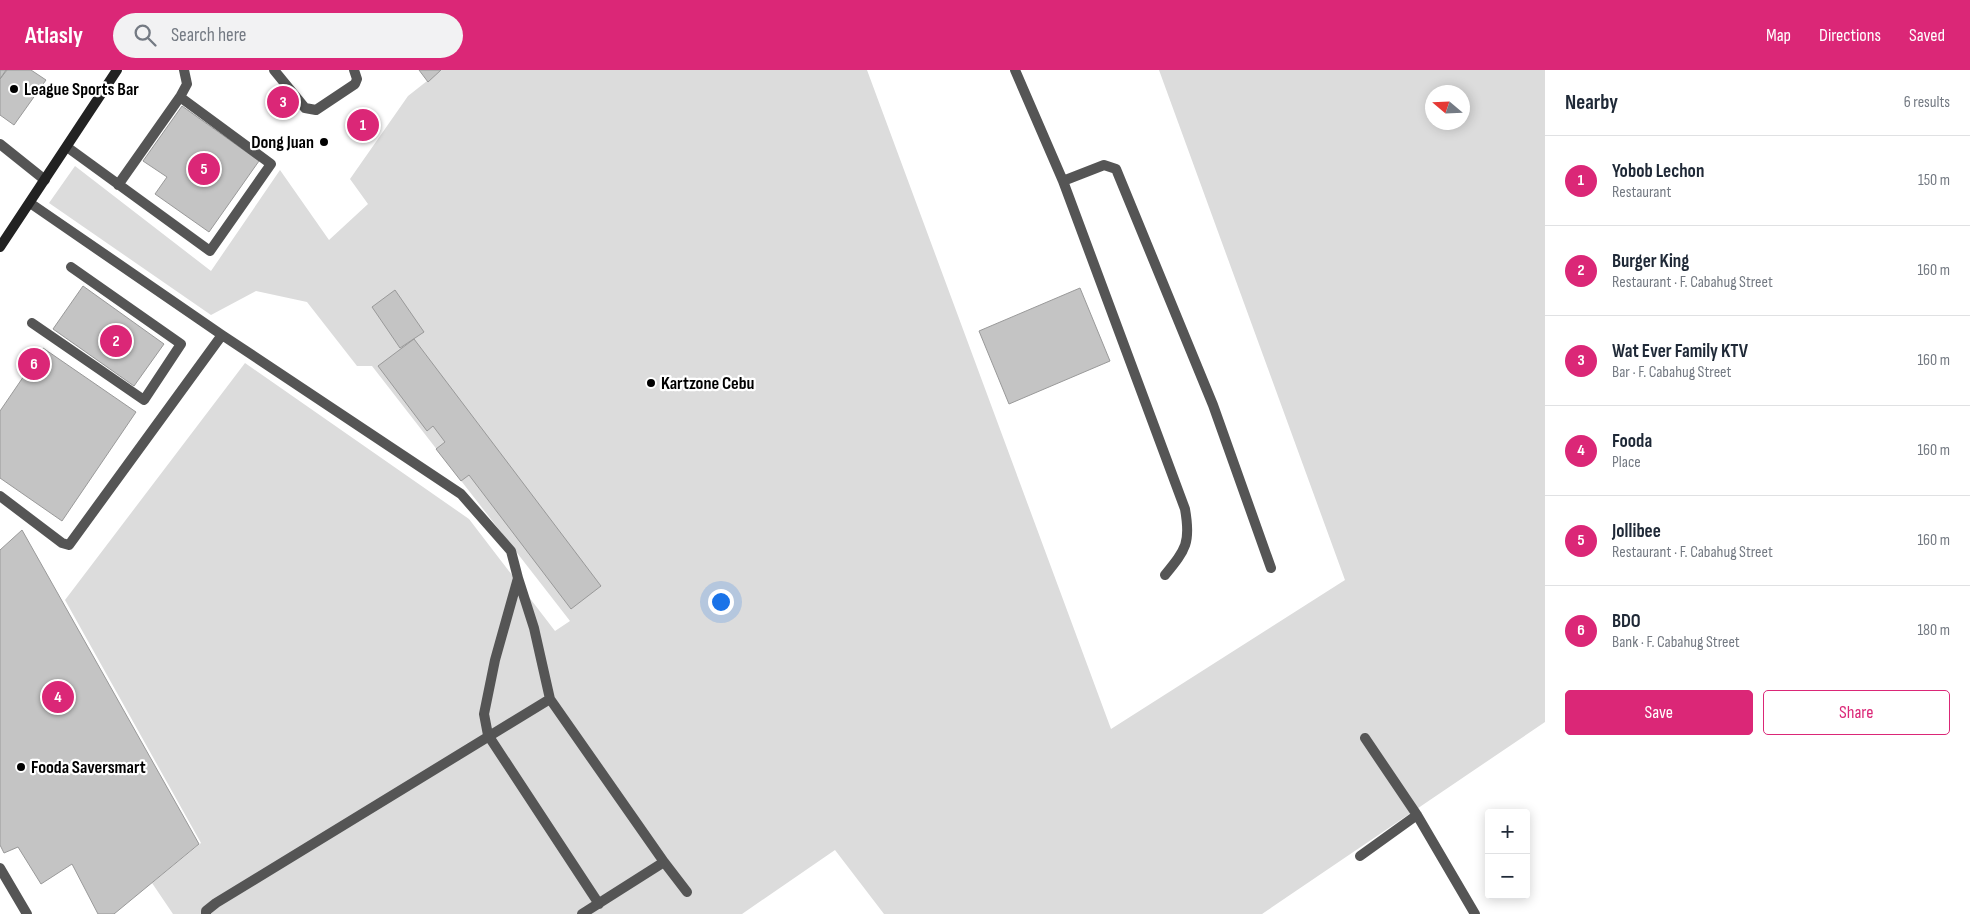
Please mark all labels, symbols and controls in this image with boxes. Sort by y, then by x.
search box [113,13,463,58]
text: Atlasly [25,21,83,50]
icon: search [131,21,159,49]
text: Search here [171,24,246,47]
text: Map [1766,25,1791,46]
text: Directions [1819,25,1881,46]
text: Saved [1909,25,1945,46]
place label: League Sports Bar [24,79,139,100]
marker: League Sports Bar [8,83,20,95]
pin: 3 [267,83,299,121]
north arrow [1425,85,1470,130]
text: Nearby [1565,90,1618,115]
text: 6 results [1904,93,1950,112]
pin: 1 [347,106,379,144]
place label: Dong Juan [251,132,314,153]
marker: Dong Juan [318,136,330,148]
pin: 5 [188,150,220,188]
text: Yobob Lechon [1612,160,1704,183]
text: 1 [1578,171,1584,190]
text: 150 m [1918,171,1950,190]
text: Restaurant [1612,183,1671,202]
text: Burger King [1612,250,1689,273]
text: 2 [1577,261,1585,280]
text: 160 m [1917,261,1950,280]
text: Restaurant · F. Cabahug Street [1612,273,1773,292]
pin: 2 [100,322,132,360]
text: Wat Ever Family KTV [1612,340,1748,363]
pin: 6 [18,345,50,383]
text: 3 [1577,351,1585,370]
text: 160 m [1917,351,1950,370]
text: Bar · F. Cabahug Street [1612,363,1731,382]
place label: Kartzone Cebu [661,373,754,394]
marker: Kartzone Cebu [645,377,657,389]
text: Fooda [1612,430,1652,453]
text: 4 [1577,441,1585,460]
text: 160 m [1917,441,1950,460]
text: Place [1612,453,1641,472]
text: Jollibee [1612,520,1661,543]
text: 5 [1577,531,1585,550]
text: 160 m [1917,531,1950,550]
text: Restaurant · F. Cabahug Street [1612,543,1773,562]
your location [708,589,734,615]
text: BDO [1612,610,1641,633]
text: 6 [1577,621,1585,640]
text: 180 m [1917,621,1950,640]
text: Bank · F. Cabahug Street [1612,633,1740,652]
pin: 4 [42,678,74,716]
button: Save [1565,690,1753,735]
button: Share [1763,690,1950,735]
place label: Fooda Saversmart [31,757,146,778]
marker: Fooda Saversmart [15,761,27,773]
map controls [1485,809,1530,899]
button: + [1485,809,1530,854]
button: − [1485,854,1530,899]

